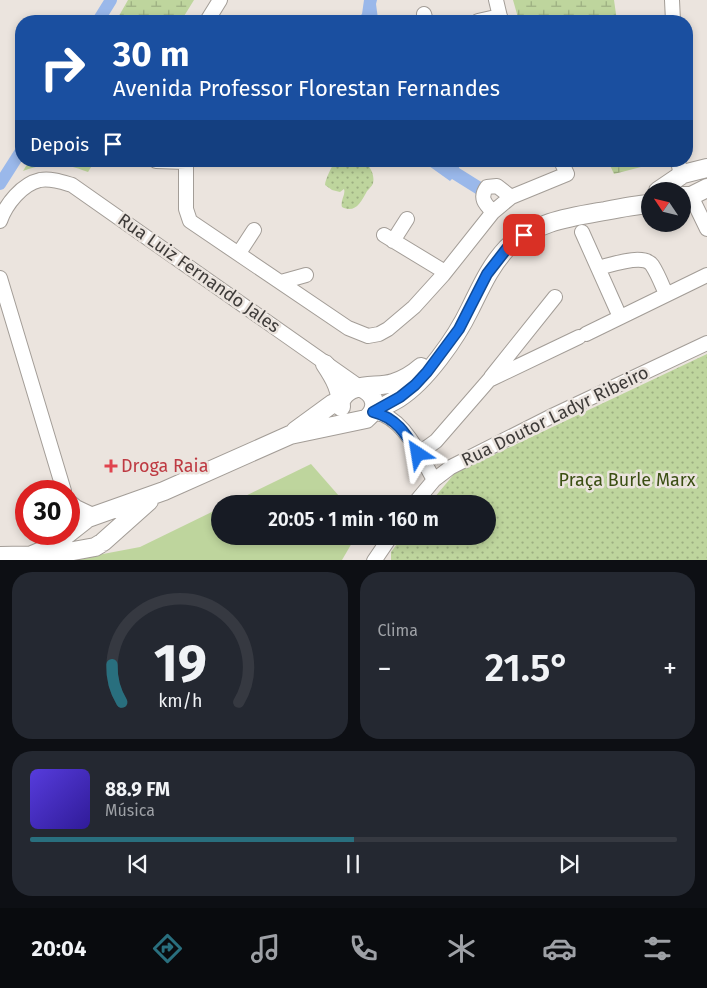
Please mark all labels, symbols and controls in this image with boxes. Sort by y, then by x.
text: 30 m [113,33,190,75]
icon: right [30,35,95,100]
text: Avenida Professor Florestan Fernandes [113,75,500,102]
icon: arrive [99,130,127,158]
text: Depois [30,133,89,156]
north arrow [641,182,691,232]
map controls [641,182,691,232]
street label: Rua Luiz Fernando Jales [114,209,284,337]
pin [503,214,545,256]
icon: arrive [510,221,538,249]
street label: Rua Doutor Ladyr Ribeiro [458,361,652,471]
position arrow [391,427,443,479]
place label: Droga Raia [121,455,208,477]
marker: Droga Raia [105,460,117,472]
park label: Praça Burle Marx [559,469,696,491]
speed limit sign: 30 [15,480,80,545]
text: 20:05 · 1 min · 160 m [268,508,439,531]
text: Clima [378,621,418,640]
text: 19 [153,632,206,695]
text: 21.5° [485,645,570,691]
text: − [378,652,392,685]
text: + [663,652,677,685]
text: km/h [158,690,202,712]
text: 88.9 FM [105,778,170,801]
text: Música [105,801,155,820]
icon: previous [124,850,152,878]
icon: pause [339,850,367,878]
icon: next [555,850,583,878]
icon: directions [150,931,185,966]
icon: music [248,931,283,966]
icon: phone [346,931,381,966]
icon: climate [444,931,479,966]
icon: car [542,931,577,966]
icon: filters [640,931,675,966]
text: 20:04 [32,935,86,962]

